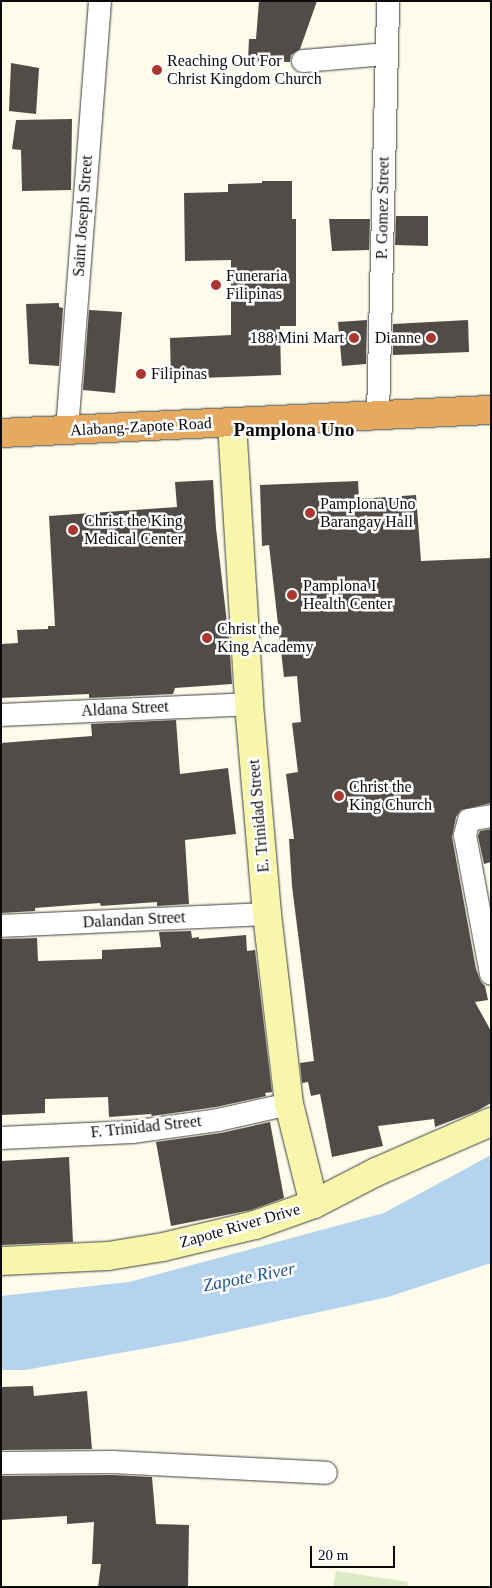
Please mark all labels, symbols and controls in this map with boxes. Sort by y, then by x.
place label: Reaching Out For Christ Kingdom Church [167,51,322,89]
marker: Reaching Out For Christ Kingdom Church [151,64,163,76]
street label: Saint Joseph Street [69,155,97,277]
street label: P. Gomez Street [373,157,393,259]
place label: Funeraria Filipinas [226,266,287,304]
marker: Funeraria Filipinas [210,279,222,291]
place label: 188 Mini Mart [250,328,344,348]
place label: Dianne [375,328,421,348]
marker: 188 Mini Mart [348,332,360,344]
marker: Dianne [425,332,437,344]
place label: Filipinas [151,364,207,384]
marker: Filipinas [135,368,147,380]
street label: Alabang-Zapote Road [70,414,212,440]
district label: Pamplona Uno [234,419,354,441]
place label: Pamplona Uno Barangay Hall [320,494,416,532]
marker: Pamplona Uno Barangay Hall [304,507,316,519]
place label: Christ the King Medical Center [84,511,183,549]
marker: Christ the King Medical Center [66,523,80,537]
place label: Pamplona I Health Center [303,576,392,614]
marker: Pamplona I Health Center [285,588,299,602]
place label: Christ the King Academy [217,619,314,657]
marker: Christ the King Academy [201,632,213,644]
street label: Aldana Street [81,697,169,721]
street label: E. Trinidad Street [244,759,274,873]
place label: Christ the King Church [349,777,432,815]
marker: Christ the King Church [333,790,345,802]
street label: Dalandan Street [82,908,186,932]
street label: F. Trinidad Street [90,1112,202,1142]
street label: Zapote River Drive [178,1200,302,1252]
water label: Zapote River [201,1257,297,1297]
scale bar [312,1536,397,1568]
text: 20 m [318,1547,348,1563]

